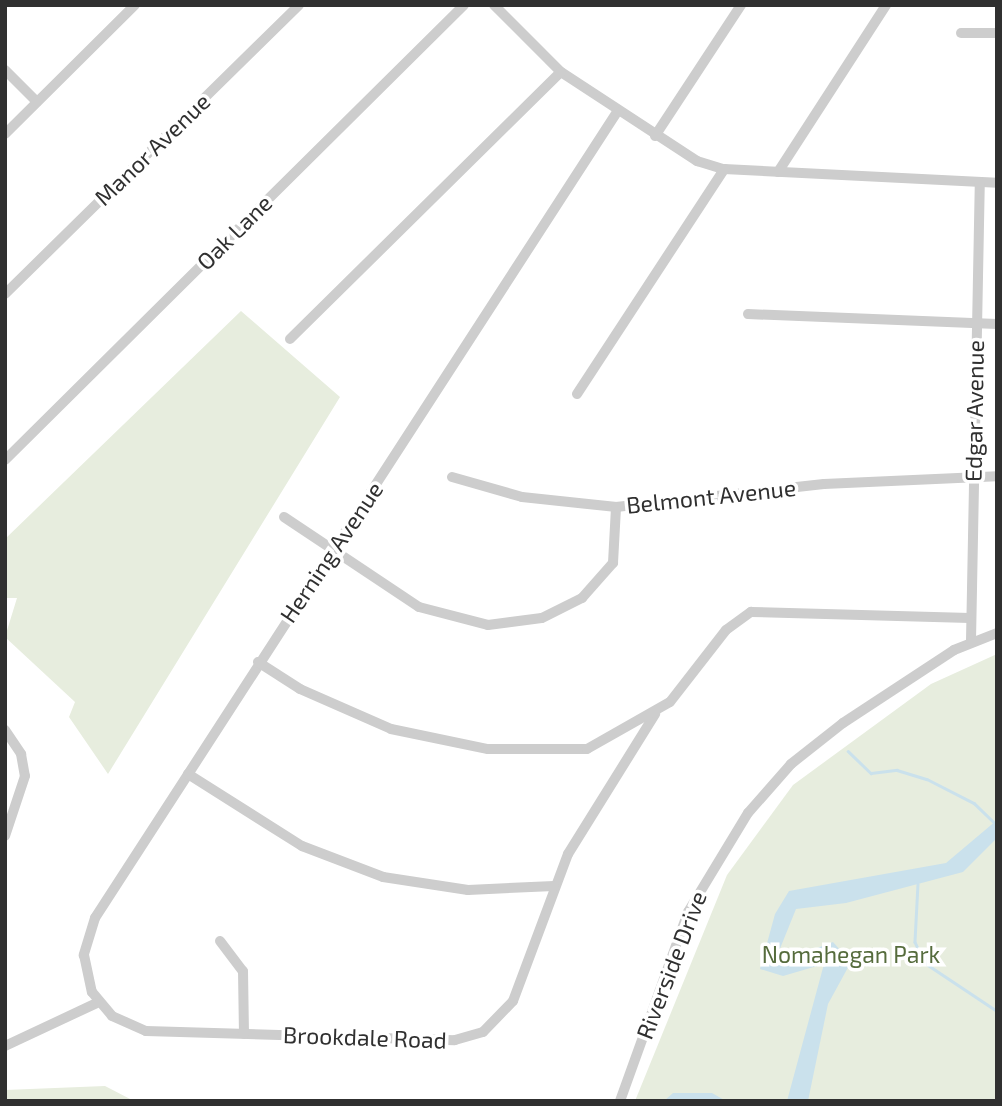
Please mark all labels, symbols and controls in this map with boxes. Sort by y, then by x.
street label: Manor Avenue [88,87,216,211]
street label: Oak Lane [191,189,277,275]
street label: Edgar Avenue [959,339,989,483]
street label: Belmont Avenue [625,473,797,519]
street label: Herning Avenue [274,476,388,628]
street label: Riverside Drive [630,887,712,1043]
park label: Nomahegan Park [762,940,940,968]
street label: Brookdale Road [283,1020,447,1054]

